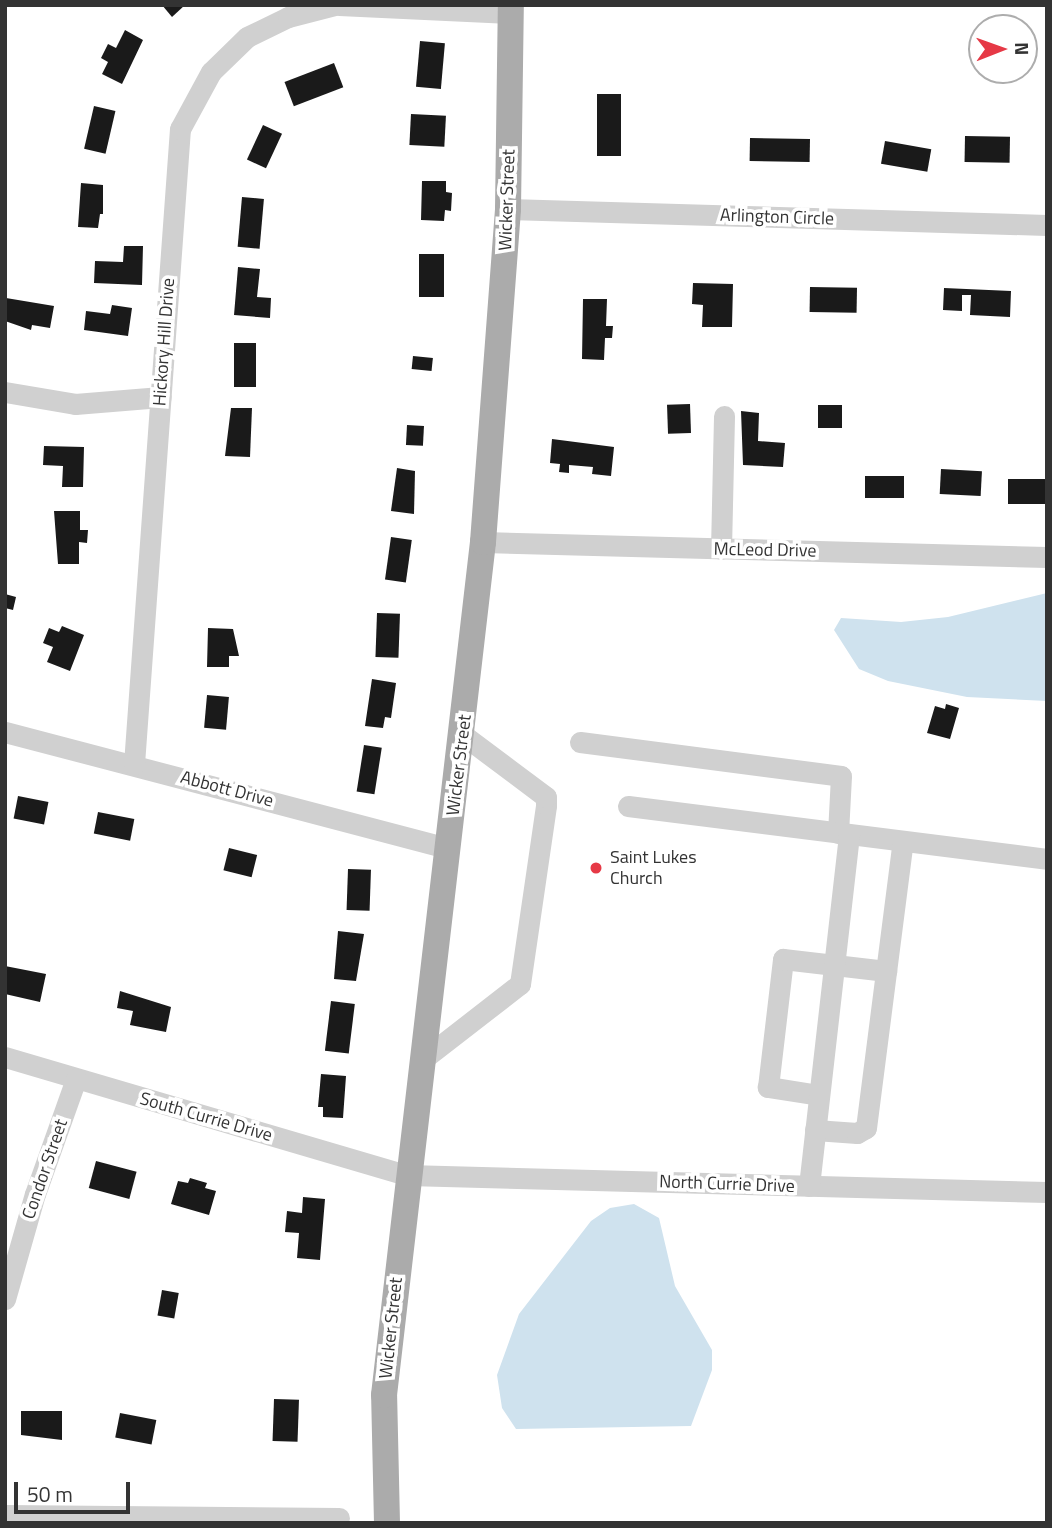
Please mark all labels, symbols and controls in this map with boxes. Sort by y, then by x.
north arrow [968,14,1038,84]
text: N [1008,42,1037,55]
street label: Wicker Street [494,149,520,251]
street label: Arlington Circle [720,204,834,230]
street label: Hickory Hill Drive [149,277,179,407]
street label: McLeod Drive [713,538,817,562]
street label: Wicker Street [442,713,476,817]
street label: Abbott Drive [178,766,276,812]
place label: Saint Lukes Church [610,847,697,890]
marker: Saint Lukes Church [588,860,604,876]
street label: South Currie Drive [137,1088,275,1146]
street label: Condor Street [18,1116,72,1222]
street label: North Currie Drive [659,1171,795,1197]
street label: Wicker Street [375,1276,407,1380]
scale bar [18,1468,133,1512]
text: 50 m [27,1478,73,1510]

